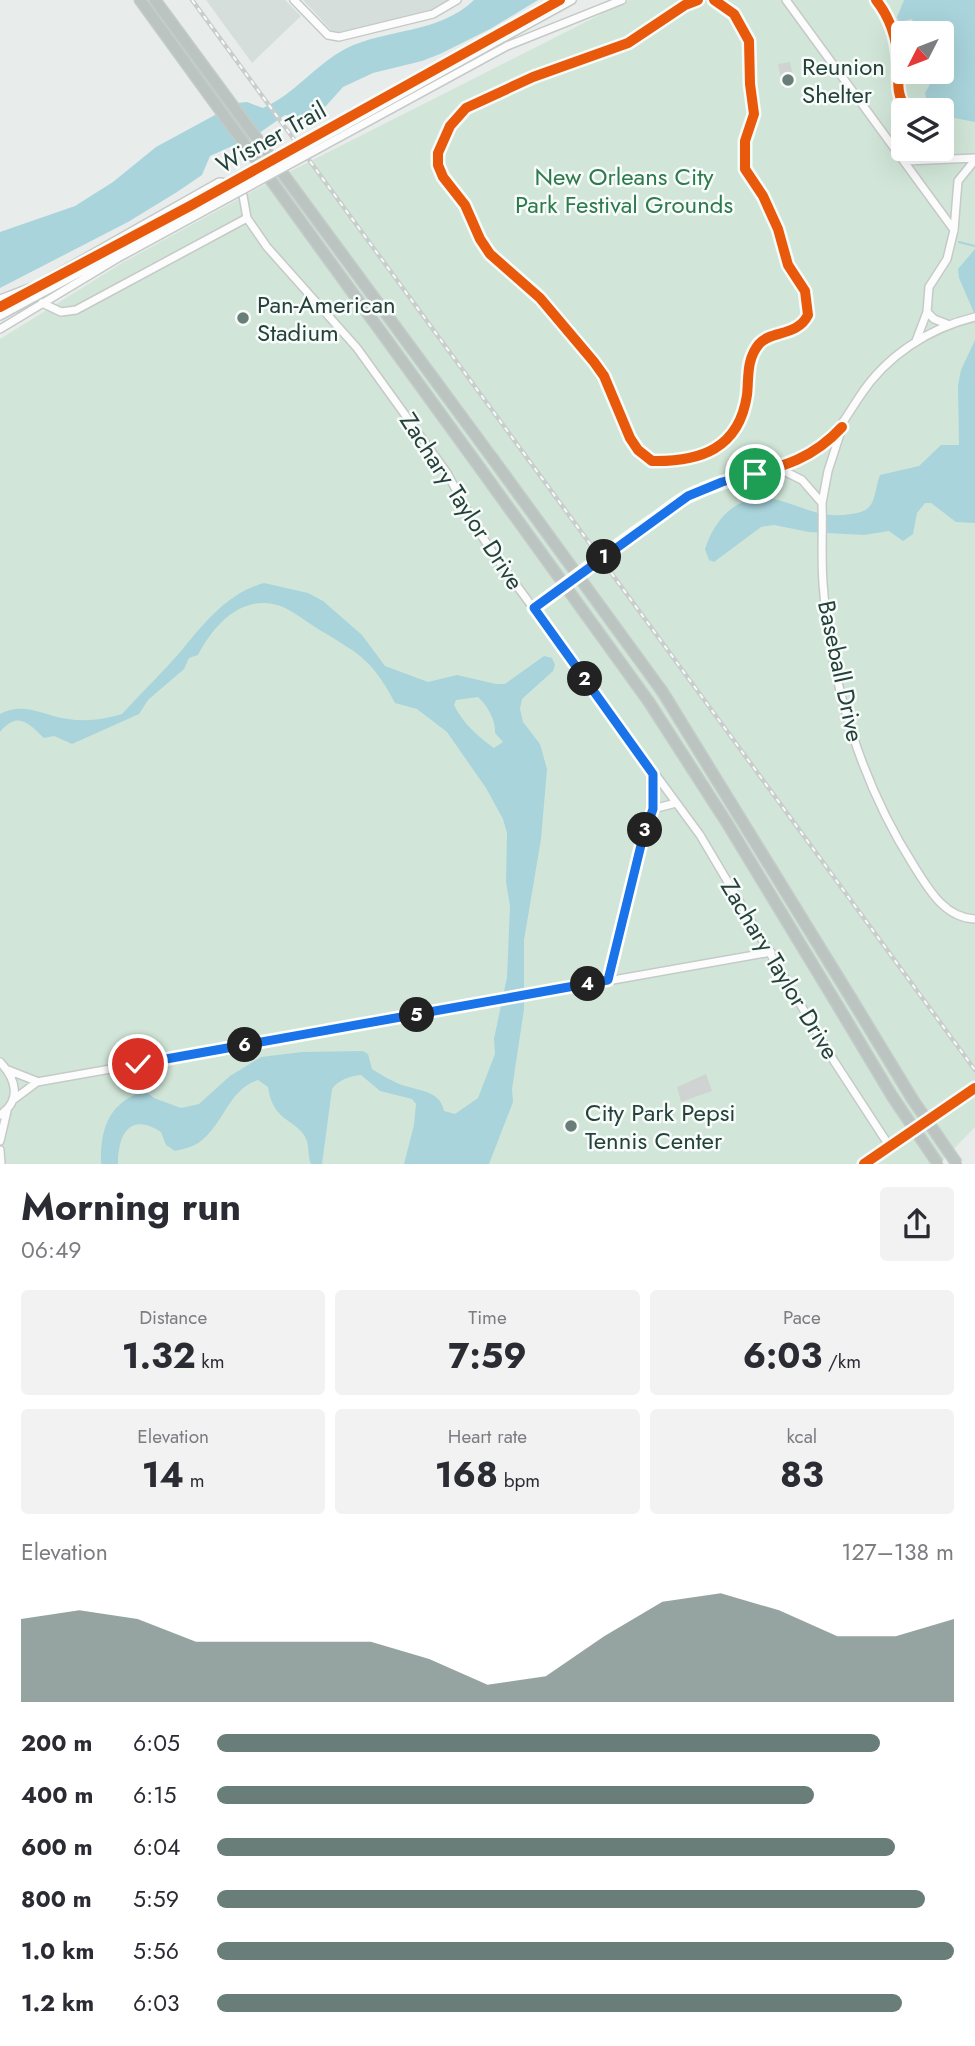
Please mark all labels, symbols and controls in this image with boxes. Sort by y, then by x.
north arrow [891,21,954,84]
map controls [891,21,954,161]
place label: Reunion Shelter [802,49,885,112]
marker: Reunion Shelter [780,72,796,88]
street label: Wisner Trail [210,92,332,182]
button: layers [891,98,954,161]
park label: New Orleans City Park Festival Grounds [515,159,733,222]
place label: Pan-American Stadium [257,287,396,350]
marker: Pan-American Stadium [235,310,251,326]
street label: Zachary Taylor Drive [391,405,533,597]
pin [725,444,785,504]
icon: arrive [736,455,774,493]
pin: 1 [586,540,622,574]
text: 1 [599,543,608,570]
street label: Baseball Drive [809,597,873,745]
pin: 2 [568,662,602,696]
text: 2 [578,665,591,692]
pin: 3 [628,812,662,848]
text: 3 [639,816,650,843]
street label: Zachary Taylor Drive [712,872,848,1066]
pin: 4 [570,967,606,1002]
text: 4 [581,970,594,997]
pin: 5 [400,998,434,1032]
text: 5 [410,1001,423,1028]
pin: 6 [228,1028,262,1062]
text: 6 [238,1031,251,1058]
pin [108,1034,168,1094]
icon: check [119,1045,157,1083]
place label: City Park Pepsi Tennis Center [585,1095,736,1158]
marker: City Park Pepsi Tennis Center [563,1118,579,1134]
text: Morning run [21,1179,241,1234]
button: share [880,1187,954,1261]
text: 06:49 [21,1233,82,1267]
text: Distance [139,1304,207,1331]
text: Time [468,1304,507,1331]
text: Pace [783,1304,821,1331]
text: 1.32 [122,1331,196,1381]
text: 7:59 [448,1331,527,1381]
text: 6:03 [743,1331,822,1381]
text: km [196,1348,225,1375]
text: /km [822,1348,861,1375]
text: Elevation [137,1423,209,1450]
text: Heart rate [448,1423,527,1450]
text: kcal [786,1423,817,1450]
text: 14 [142,1450,184,1500]
text: 168 [435,1450,498,1500]
text: 83 [780,1450,824,1500]
text: m [184,1467,205,1494]
text: bpm [498,1467,540,1494]
text: Elevation [21,1535,108,1569]
text: 127–138 m [841,1535,954,1569]
text: 200 m [21,1726,92,1760]
text: 6:05 [133,1726,180,1760]
text: 400 m [21,1778,93,1812]
text: 6:15 [133,1778,176,1812]
text: 600 m [21,1830,93,1864]
text: 6:04 [133,1830,180,1864]
text: 800 m [21,1882,92,1916]
text: 5:59 [133,1882,179,1916]
text: 1.0 km [21,1934,94,1968]
text: 5:56 [133,1934,179,1968]
text: 1.2 km [21,1986,94,2020]
text: 6:03 [133,1986,180,2020]

